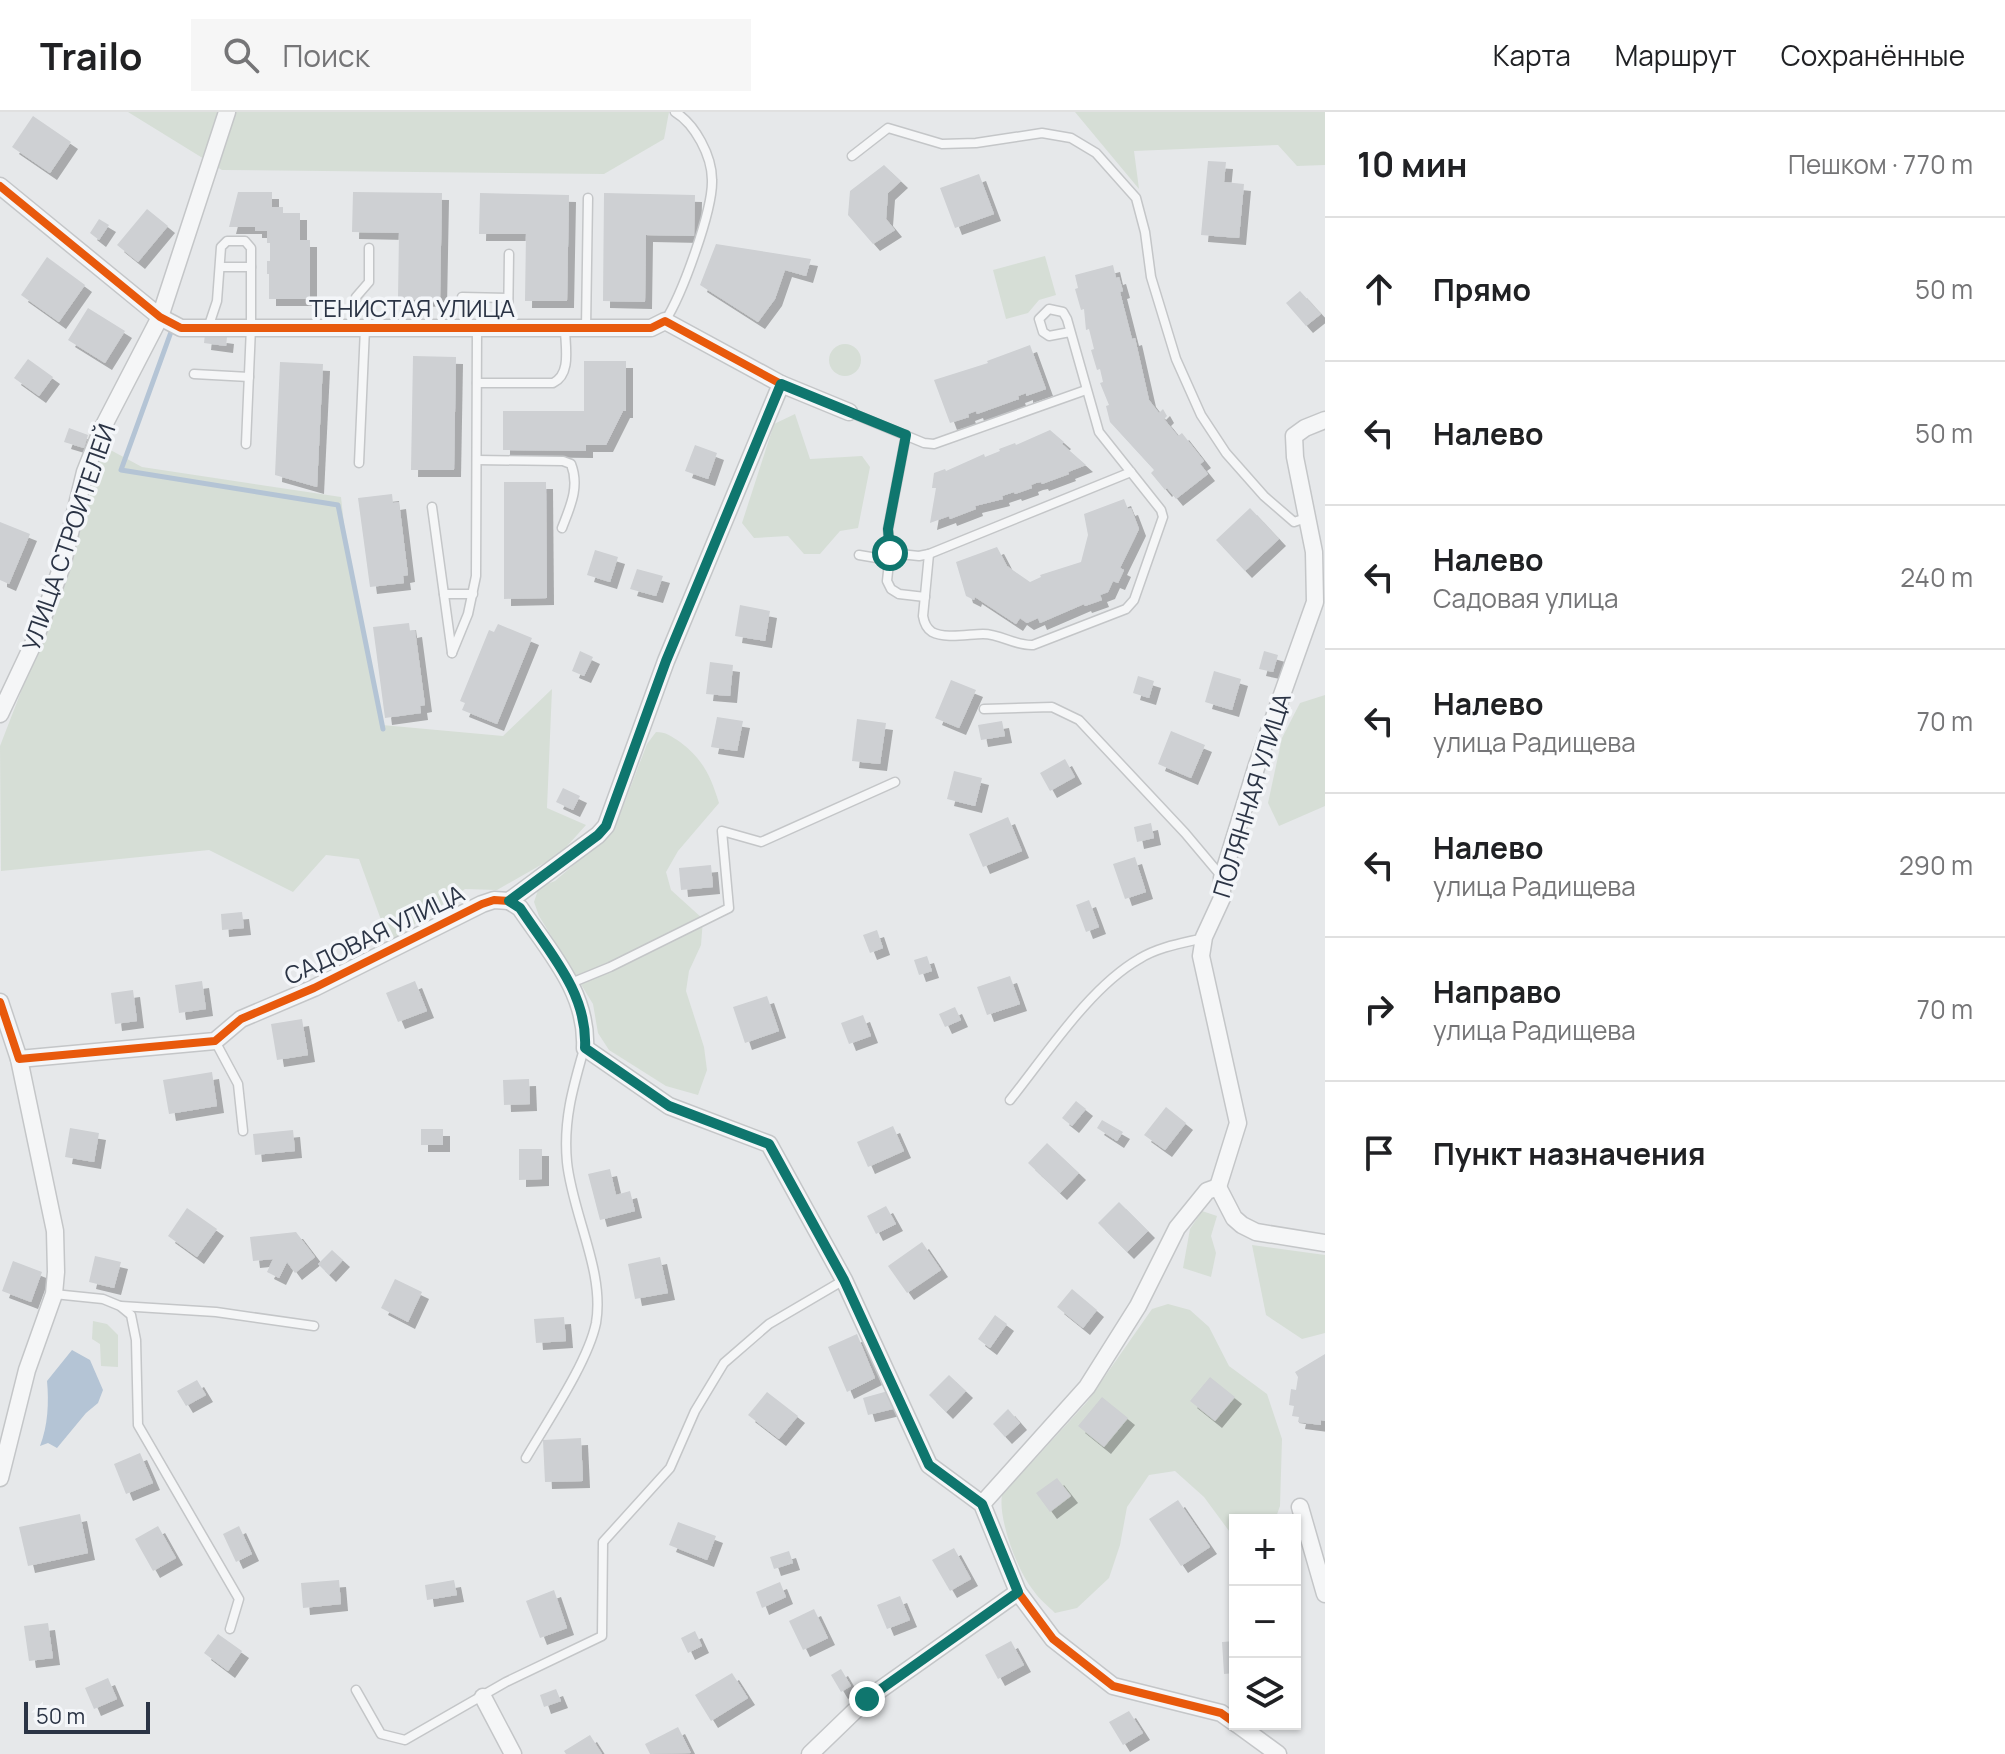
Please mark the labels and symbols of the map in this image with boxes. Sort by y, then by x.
street label: ТЕНИСТАЯ УЛИЦА [309,291,515,324]
street label: УЛИЦА СТРОИТЕЛЕЙ [14,419,122,655]
route start [872,535,908,571]
street label: ПОЛЯННАЯ УЛИЦА [1204,689,1298,901]
street label: САДОВАЯ УЛИЦА [278,876,470,992]
route end [849,1681,885,1717]
scale bar [24,1698,150,1734]

